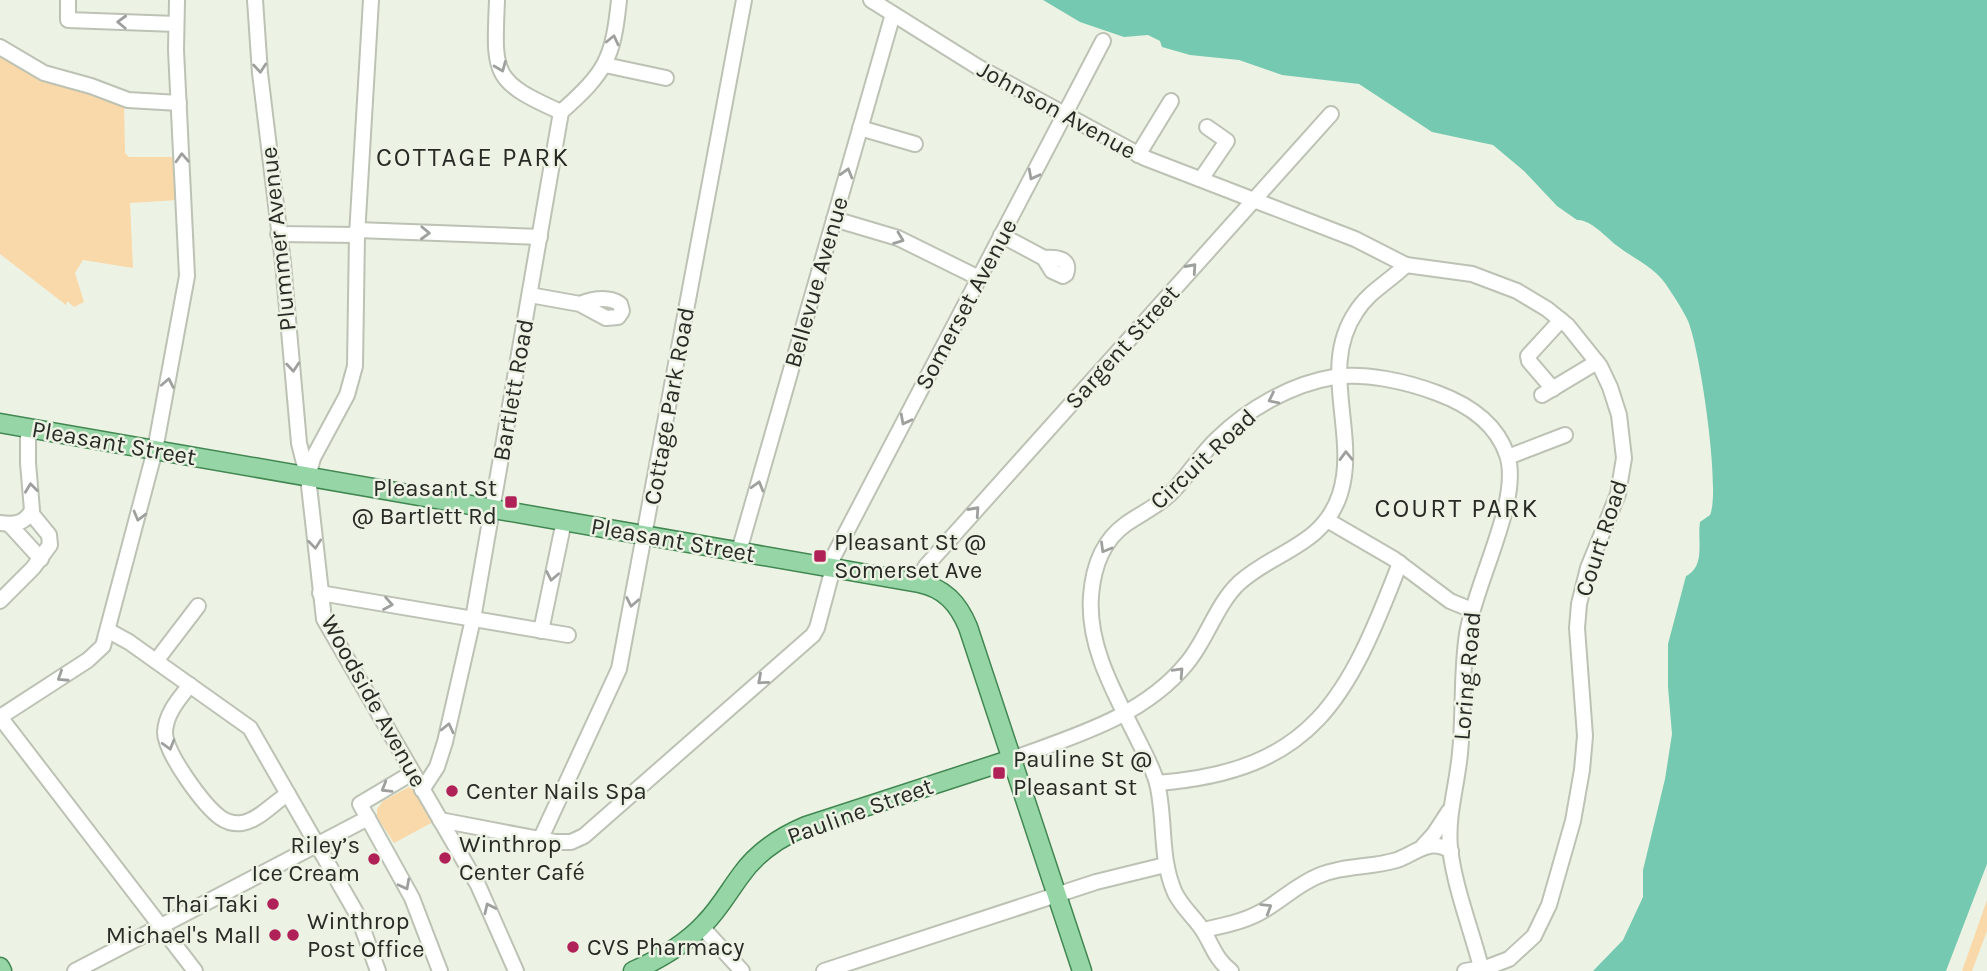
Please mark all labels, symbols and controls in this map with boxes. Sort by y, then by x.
one-way arrow [116,14,127,30]
one-way arrow [605,35,619,47]
street label: Johnson Avenue [973,55,1141,165]
one-way arrow [492,60,506,72]
one-way arrow [252,63,267,74]
district label: COTTAGE PARK [376,142,570,173]
street label: Plummer Avenue [254,145,302,333]
one-way arrow [175,152,190,163]
one-way arrow [839,167,854,179]
one-way arrow [1027,167,1041,180]
street label: Bellevue Avenue [778,193,854,371]
street label: Somerset Avenue [909,214,1023,394]
one-way arrow [420,225,431,240]
one-way arrow [893,230,905,244]
one-way arrow [1184,264,1196,277]
street label: Sargent Street [1059,279,1185,415]
street label: Cottage Park Road [638,305,700,507]
street label: Bartlett Road [487,317,539,463]
one-way arrow [285,361,300,373]
one-way arrow [159,377,174,389]
one-way arrow [1268,391,1280,405]
street label: Circuit Road [1144,403,1262,515]
one-way arrow [900,413,913,425]
street label: Pleasant Street [30,415,198,471]
one-way arrow [1338,450,1353,461]
place label: Pleasant St @ Bartlett Rd [351,474,497,530]
street label: Court Road [1569,476,1633,600]
one-way arrow [749,480,764,492]
one-way arrow [23,482,38,494]
district label: COURT PARK [1375,493,1539,524]
marker: Pleasant St @ Bartlett Rd [503,494,519,510]
one-way arrow [967,506,980,519]
one-way arrow [132,510,147,522]
street label: Pleasant Street [589,512,757,568]
place label: Pleasant St @ Somerset Ave [834,528,986,584]
one-way arrow [308,539,323,550]
one-way arrow [1100,541,1113,554]
marker: Pleasant St @ Somerset Ave [812,548,828,564]
one-way arrow [546,570,561,582]
one-way arrow [382,596,394,611]
one-way arrow [625,596,640,608]
street label: Woodside Avenue [315,610,433,792]
street label: Loring Road [1447,610,1487,742]
one-way arrow [1170,667,1183,680]
one-way arrow [57,669,70,681]
one-way arrow [757,672,770,684]
one-way arrow [440,722,454,734]
one-way arrow [160,739,175,751]
place label: Pauline St @ Pleasant St [1013,745,1152,801]
marker: Pauline St @ Pleasant St [991,765,1007,781]
street label: Pauline Street [783,772,937,850]
place label: Center Nails Spa [466,777,647,805]
one-way arrow [381,780,394,793]
marker: Center Nails Spa [444,783,460,799]
place label: Winthrop Center Café [459,830,585,886]
place label: Riley’s Ice Cream [251,831,360,887]
marker: Winthrop Center Café [437,850,453,866]
marker: Riley’s Ice Cream [366,851,382,867]
one-way arrow [397,878,410,890]
place label: Thai Taki [163,890,259,918]
marker: Thai Taki [265,896,281,912]
one-way arrow [484,903,498,915]
one-way arrow [1259,903,1272,916]
place label: Winthrop Post Office [307,907,425,963]
place label: Michael's Mall [106,921,261,949]
marker: Michael's Mall [267,927,283,943]
marker: Winthrop Post Office [285,927,301,943]
place label: CVS Pharmacy [587,933,744,961]
marker: CVS Pharmacy [565,939,581,955]

